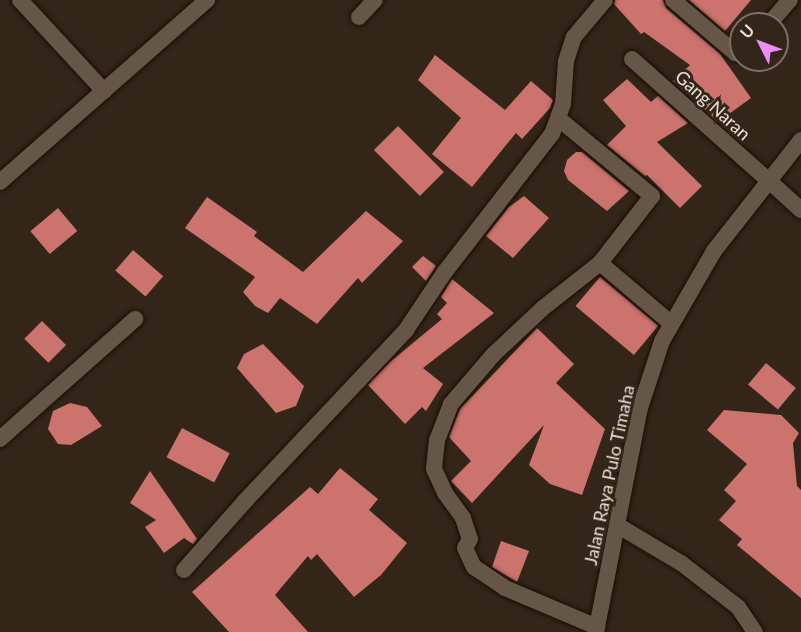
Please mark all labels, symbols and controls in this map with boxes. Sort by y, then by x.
north arrow [729,12,789,72]
text: U [736,20,758,42]
street label: Gang Naran [671,66,755,144]
street label: Jalan Raya Pulo Timaha [579,383,639,567]

